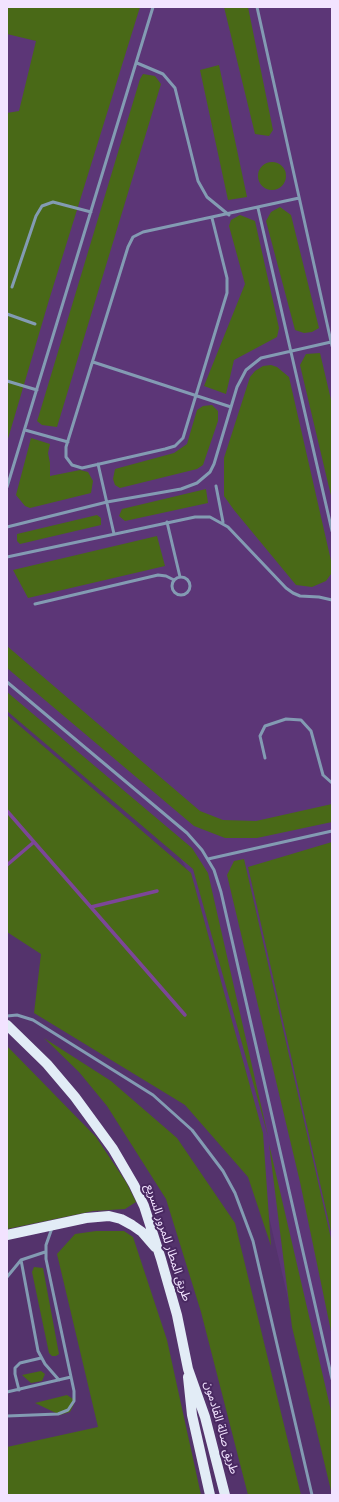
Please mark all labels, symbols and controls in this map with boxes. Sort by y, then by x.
street label: طريق المطار للمرور السريع [141,1183,193,1303]
street label: طريق صالة القادمون [200,1380,240,1476]

